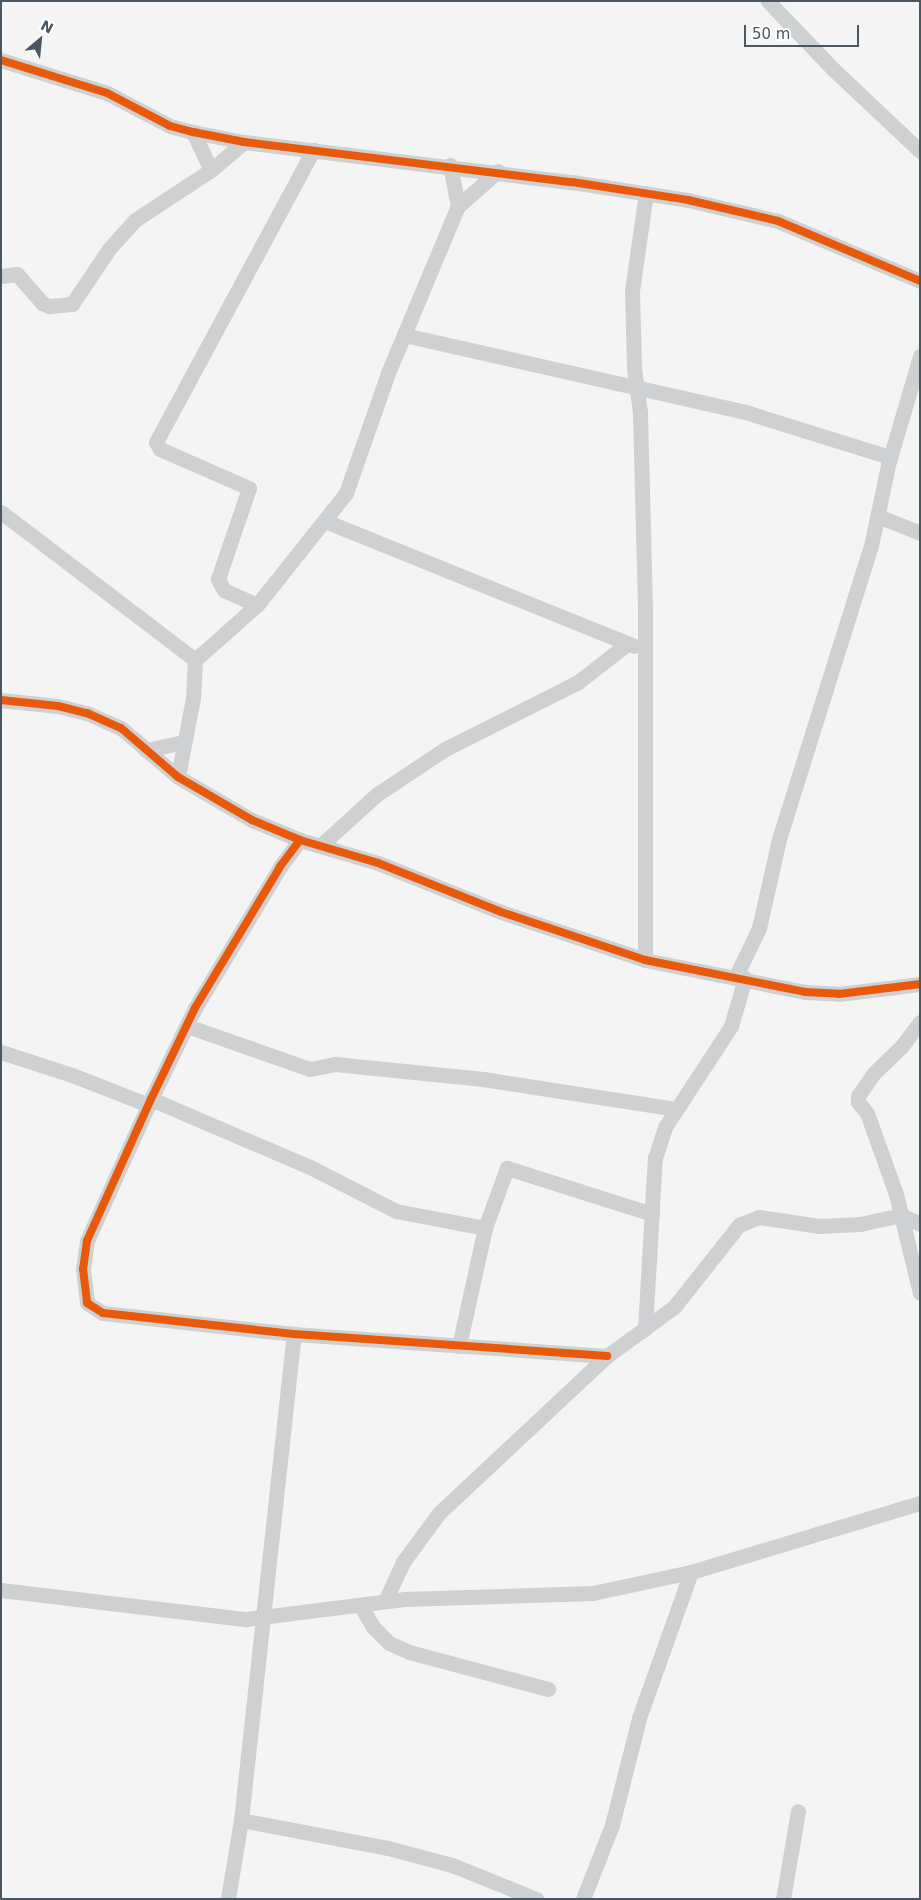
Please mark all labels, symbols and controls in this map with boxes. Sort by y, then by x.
north arrow [15,15,65,65]
scale bar [746,15,861,47]
text: N [38,17,56,37]
text: 50 m [752,25,790,43]

